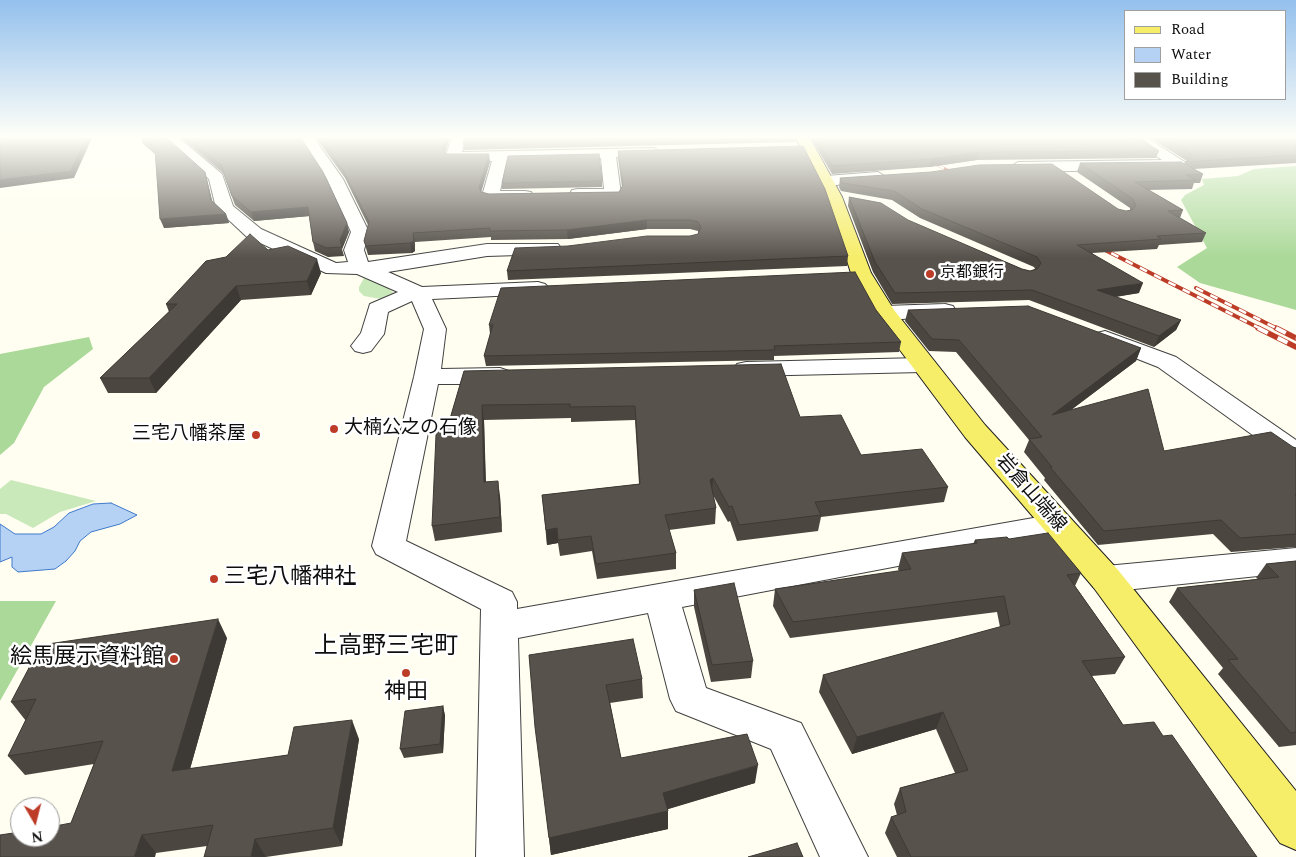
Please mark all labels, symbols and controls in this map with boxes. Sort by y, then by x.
legend [1124,10,1286,100]
text: Road [1171,18,1205,41]
text: Water [1171,43,1211,66]
text: Building [1171,68,1228,91]
place label: 京都銀行 [940,264,1004,284]
marker: 京都銀行 [924,268,936,280]
place label: 大楠公之の石像 [344,418,477,440]
marker: 大楠公之の石像 [328,423,340,435]
place label: 三宅八幡茶屋 [132,424,246,446]
marker: 三宅八幡茶屋 [250,429,262,441]
street label: 岩倉山端線 [990,451,1070,537]
place label: 三宅八幡神社 [224,566,356,592]
marker: 三宅八幡神社 [208,573,220,585]
district label: 上高野三宅町 [314,634,458,662]
place label: 絵馬展示資料館 [10,646,164,672]
marker: 絵馬展示資料館 [168,653,180,665]
marker: 神田 [400,667,412,679]
place label: 神田 [384,681,428,707]
north arrow [10,797,60,847]
text: N [30,825,44,848]

